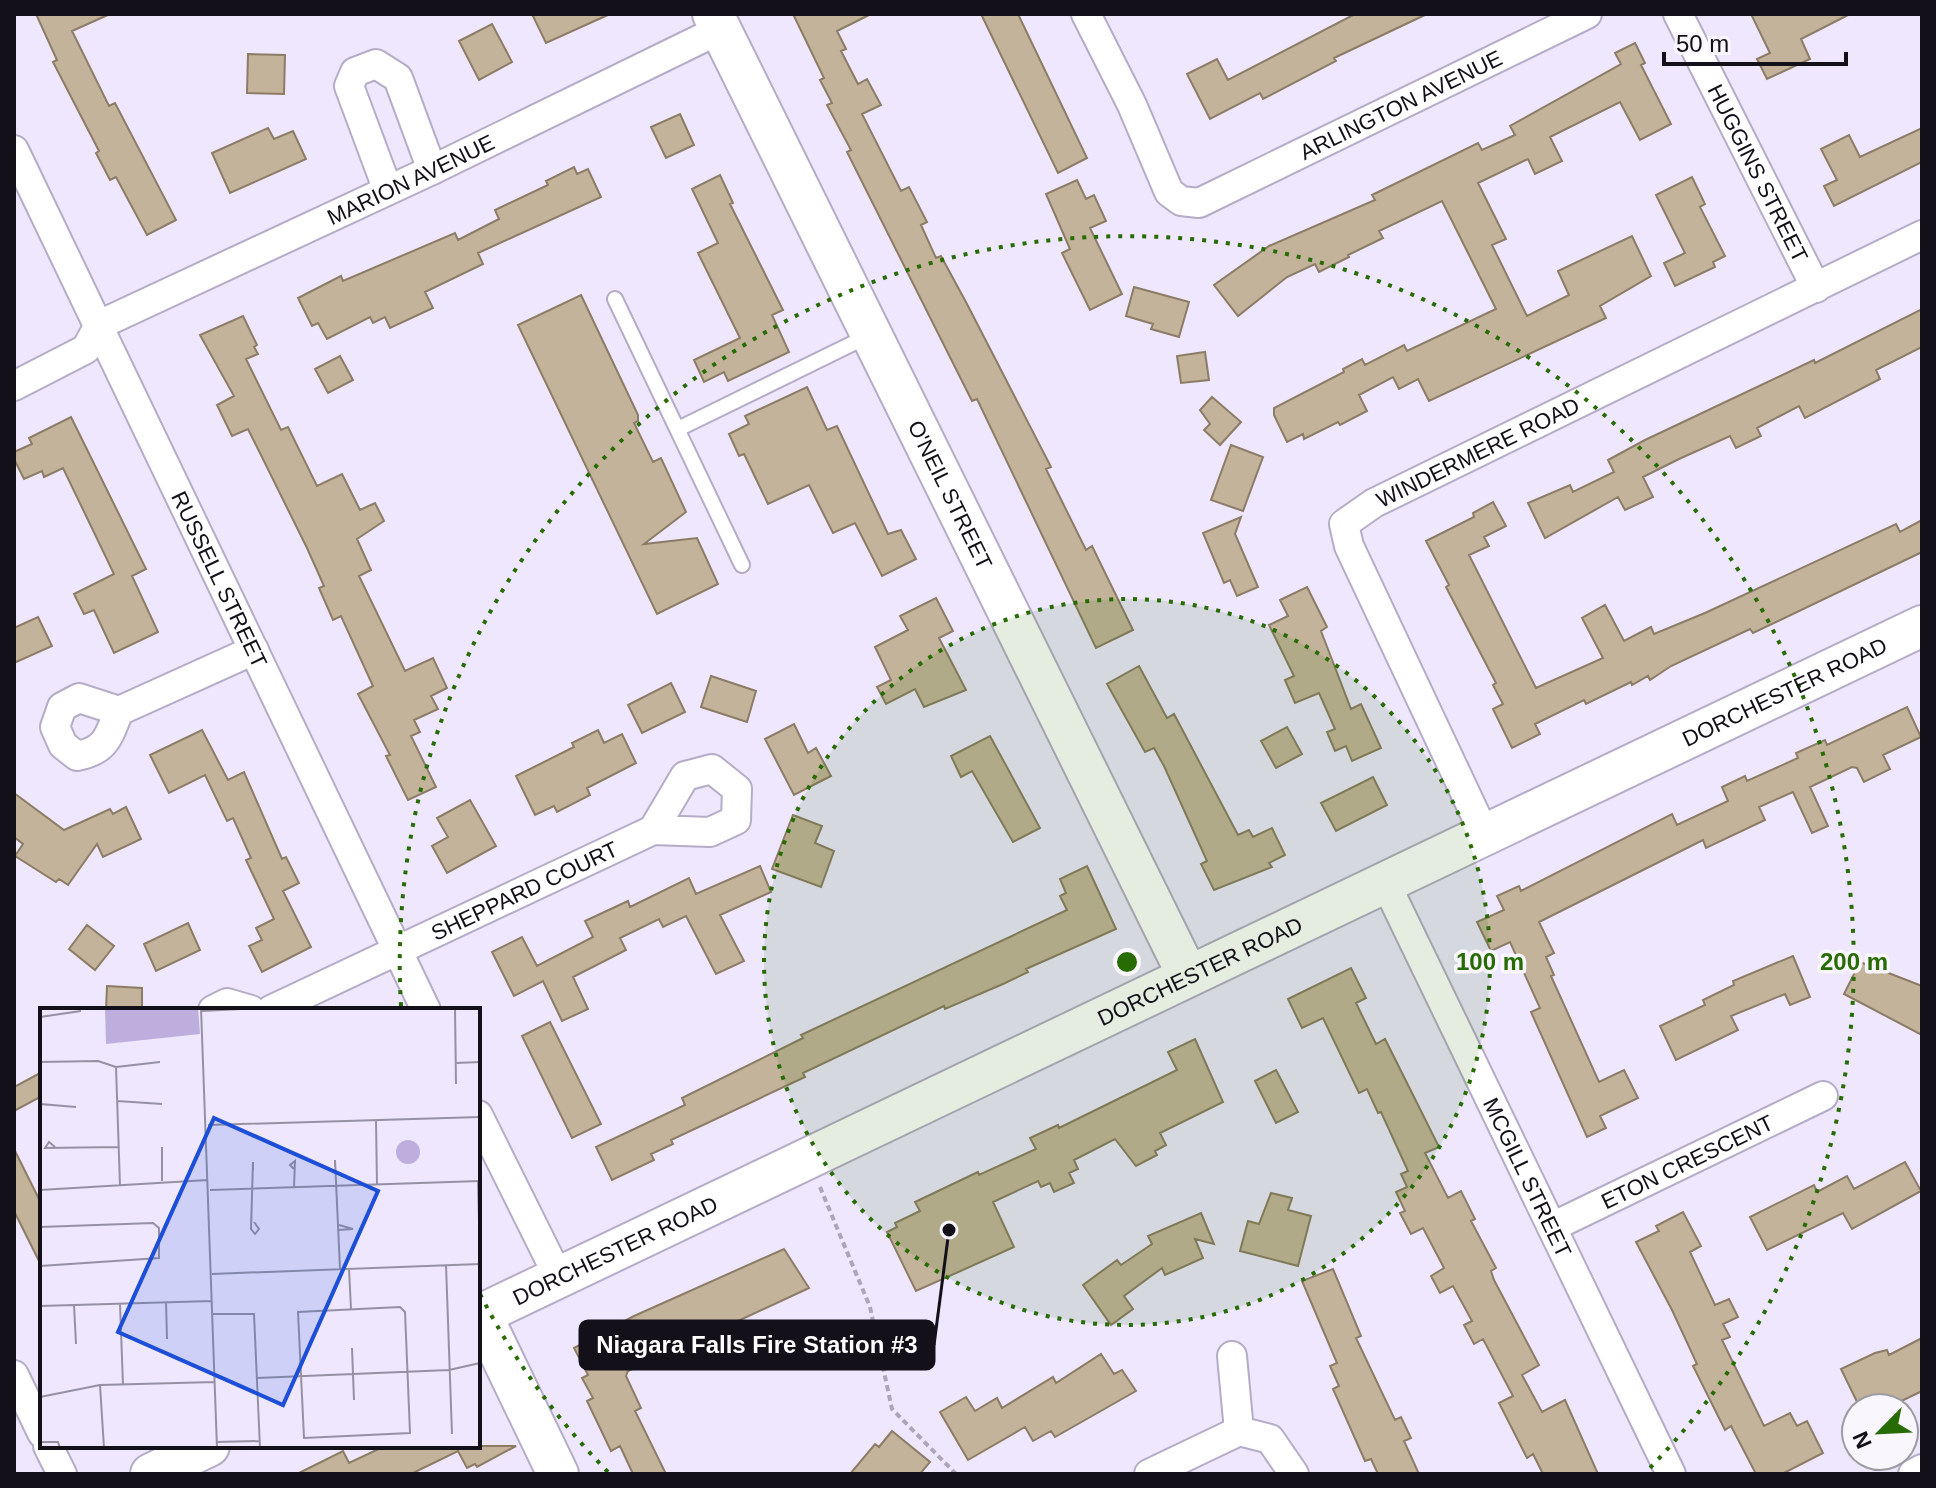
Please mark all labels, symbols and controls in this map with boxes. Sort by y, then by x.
scale bar [1664,16,1846,66]
text: 50 m [1676,30,1729,57]
street label: ARLINGTON AVENUE [1296,45,1506,165]
street label: HUGGINS STREET [1702,80,1813,266]
street label: MARION AVENUE [323,130,498,230]
street label: WINDERMERE ROAD [1372,393,1583,513]
street label: O'NEIL STREET [903,416,997,573]
street label: RUSSELL STREET [166,487,272,672]
street label: DORCHESTER ROAD [1678,633,1891,752]
street label: SHEPPARD COURT [427,836,622,946]
street label: DORCHESTER ROAD [1094,912,1306,1031]
centre of rings [1113,948,1141,976]
text: 100 m [1456,948,1524,975]
text: 200 m [1820,948,1888,975]
inset map [40,1008,480,1448]
street label: MCGILL STREET [1478,1094,1576,1261]
street label: ETON CRESCENT [1597,1110,1777,1214]
street label: DORCHESTER ROAD [509,1191,722,1310]
callout: Niagara Falls Fire Station #3 [580,1321,934,1369]
text: Niagara Falls Fire Station #3 [596,1331,918,1358]
north arrow [1840,1392,1920,1472]
text: N [1848,1428,1877,1452]

